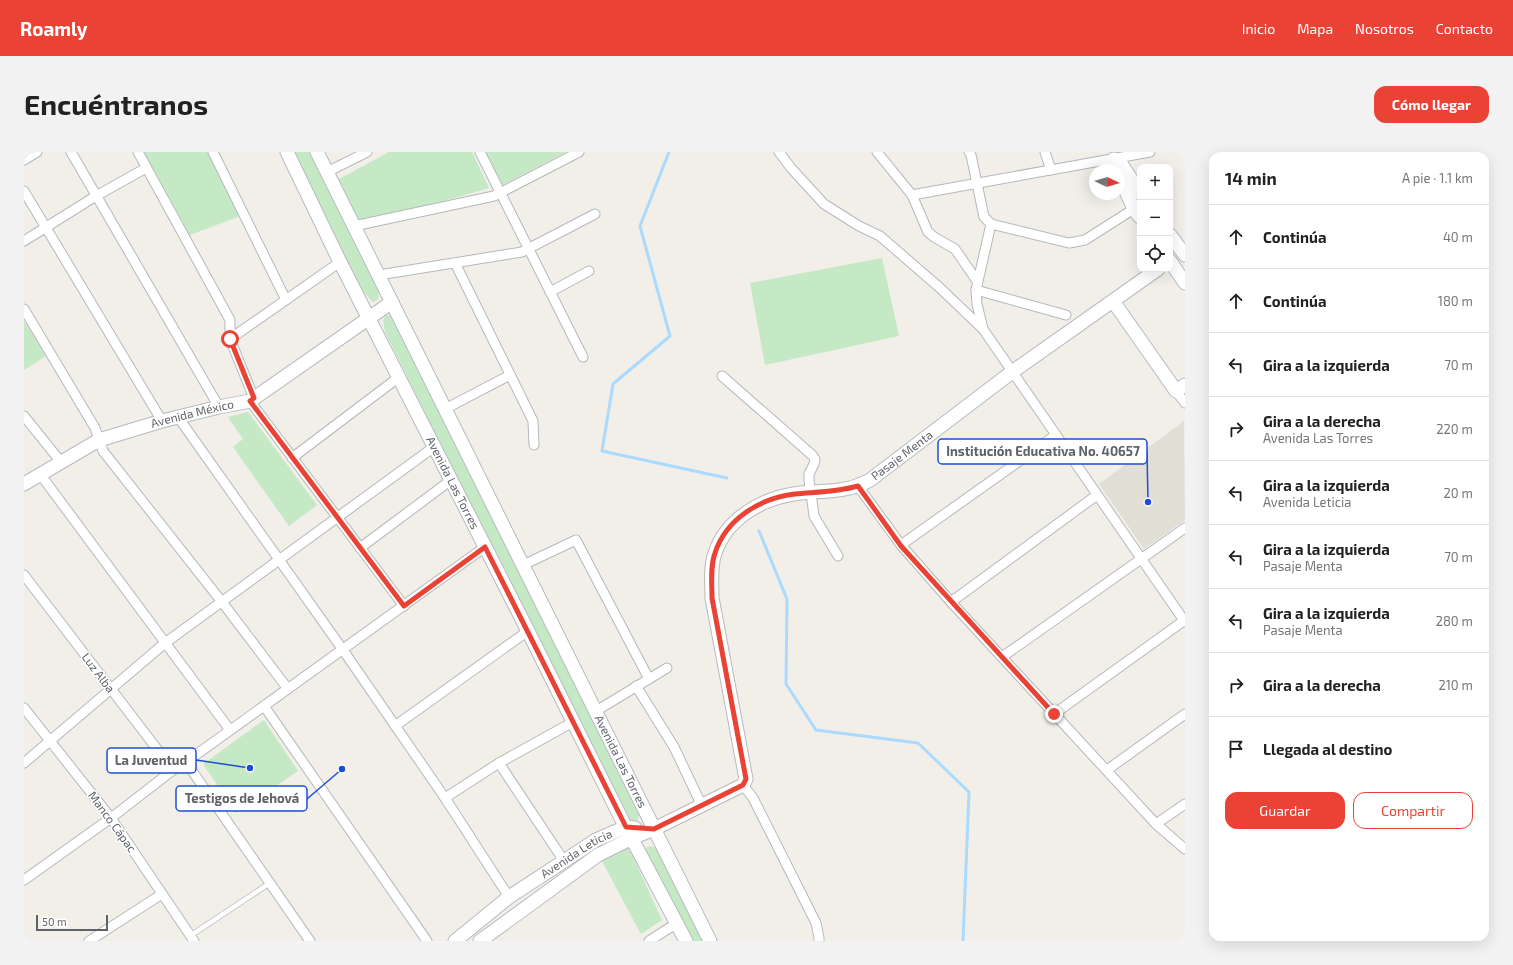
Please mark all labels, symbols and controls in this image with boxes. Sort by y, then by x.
text: Roamly [20,17,87,40]
text: Inicio [1242,20,1275,37]
text: Mapa [1297,20,1333,37]
text: Nosotros [1355,20,1414,37]
text: Contacto [1436,20,1493,37]
button: Cómo llegar [1374,86,1489,123]
text: Encuéntranos [24,87,208,121]
north arrow [1089,164,1125,200]
map controls [1137,164,1173,272]
button: + [1137,164,1173,200]
text: 14 min [1225,168,1277,188]
text: A pie · 1.1 km [1402,170,1473,186]
button: − [1137,200,1173,236]
icon: ahead [1225,226,1247,248]
text: Continúa [1263,228,1326,246]
text: 40 m [1443,229,1473,245]
button: locate [1137,236,1173,272]
icon: ahead [1225,290,1247,312]
text: Continúa [1263,292,1326,310]
text: 180 m [1438,293,1473,309]
route start [221,330,239,348]
icon: left [1225,354,1247,376]
text: Gira a la izquierda [1263,356,1390,374]
text: 70 m [1444,357,1473,373]
street label: Avenida México [149,396,235,430]
text: Gira a la derecha [1263,412,1381,430]
icon: right [1225,418,1247,440]
text: 220 m [1436,421,1473,437]
street label: Pasaje Menta [868,427,935,483]
text: Avenida Las Torres [1263,430,1373,446]
street label: Avenida Las Torres [424,434,483,531]
callout: Institución Educativa No. 40657 [938,439,1147,464]
text: Institución Educativa No. 40657 [946,443,1140,459]
text: Gira a la izquierda [1263,476,1390,494]
icon: left [1225,482,1247,504]
text: 20 m [1444,485,1473,501]
text: Avenida Leticia [1263,494,1351,510]
text: Gira a la izquierda [1263,540,1390,558]
icon: left [1225,546,1247,568]
text: 70 m [1444,549,1473,565]
text: Pasaje Menta [1263,558,1343,574]
text: Gira a la izquierda [1263,604,1390,622]
icon: left [1225,610,1247,632]
text: 280 m [1436,613,1473,629]
text: Pasaje Menta [1263,622,1343,638]
street label: Luz Alba [79,650,118,695]
icon: right [1225,674,1247,696]
text: Gira a la derecha [1263,676,1381,694]
text: 210 m [1438,677,1473,693]
route end [1045,705,1063,723]
street label: Avenida Las Torres [593,712,651,810]
icon: arrive [1225,738,1247,760]
text: Llegada al destino [1263,740,1392,758]
callout: La Juventud [107,748,196,773]
text: La Juventud [115,752,187,768]
callout: Testigos de Jehová [176,786,307,811]
street label: Manco Cápac [86,788,140,855]
text: Testigos de Jehová [185,790,299,806]
button: Guardar [1225,792,1345,829]
button: Compartir [1353,792,1473,829]
street label: Avenida Leticia [538,826,614,880]
scale bar [36,913,108,932]
text: 50 m [42,915,67,928]

